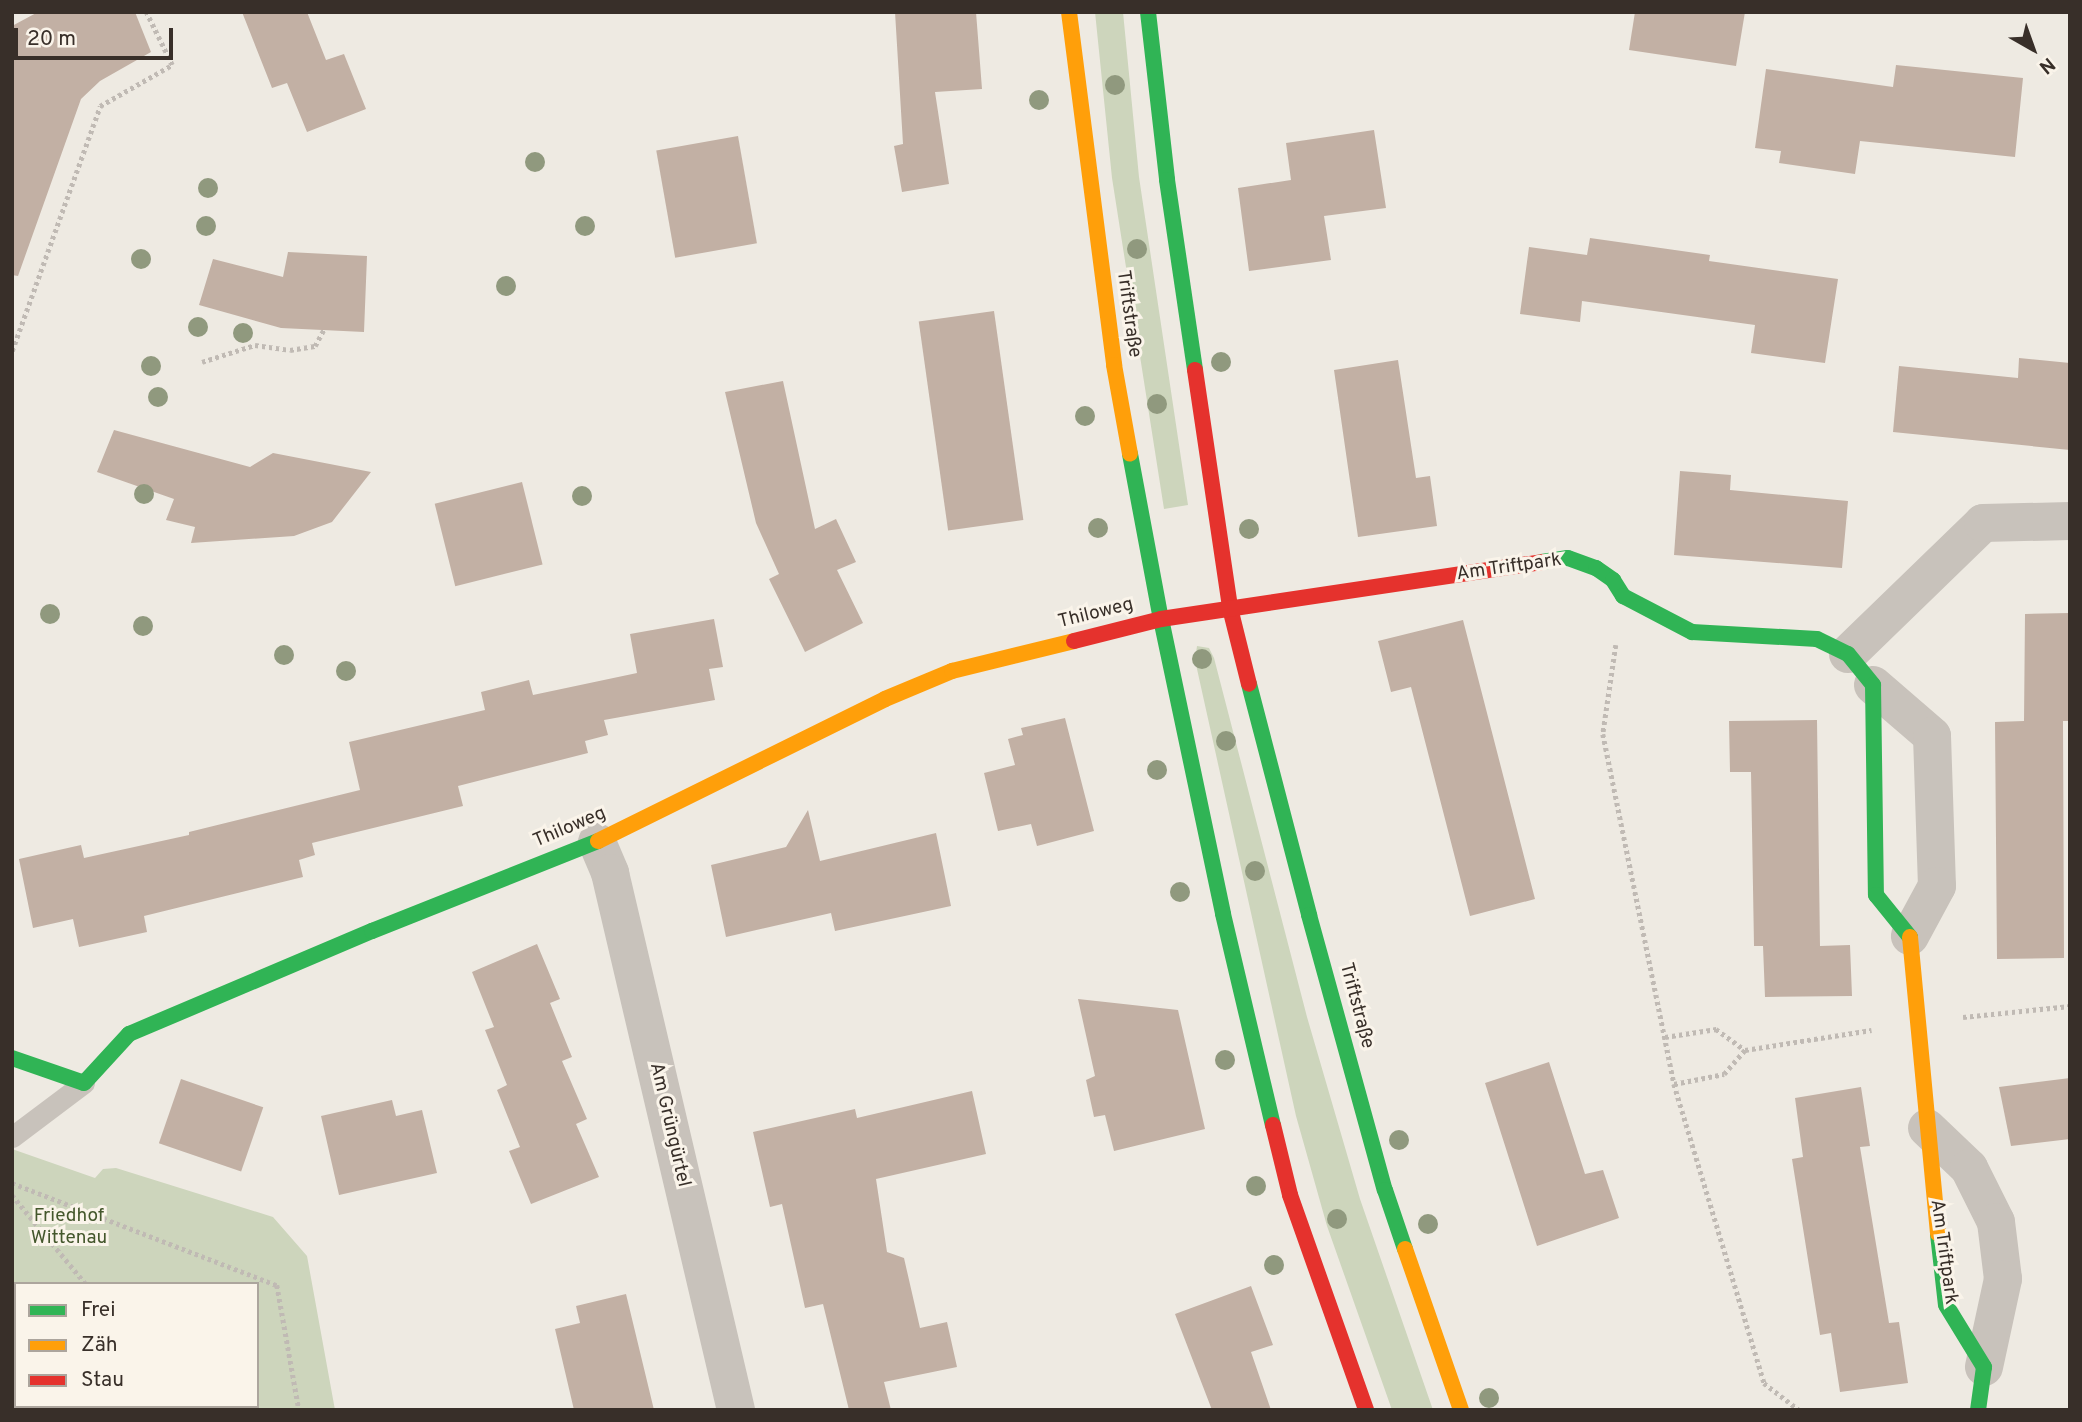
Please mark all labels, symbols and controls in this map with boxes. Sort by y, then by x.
scale bar [18,14,177,58]
north arrow [1998,14,2068,84]
text: 20 m [27,26,76,53]
text: N [2034,52,2059,79]
street label: Triftstraße [1111,269,1145,359]
street label: Am Triftpark [1455,549,1563,587]
street label: Thiloweg [1056,594,1136,634]
street label: Thiloweg [530,803,610,853]
street label: Triftstraße [1334,961,1378,1051]
street label: Am Grüngürtel [644,1061,694,1189]
street label: Am Triftpark [1924,1198,1962,1306]
park label: Friedhof Wittenau [31,1206,107,1250]
legend [14,1282,259,1408]
text: Frei [81,1297,116,1324]
text: Zäh [81,1332,118,1359]
text: Stau [81,1367,124,1394]

